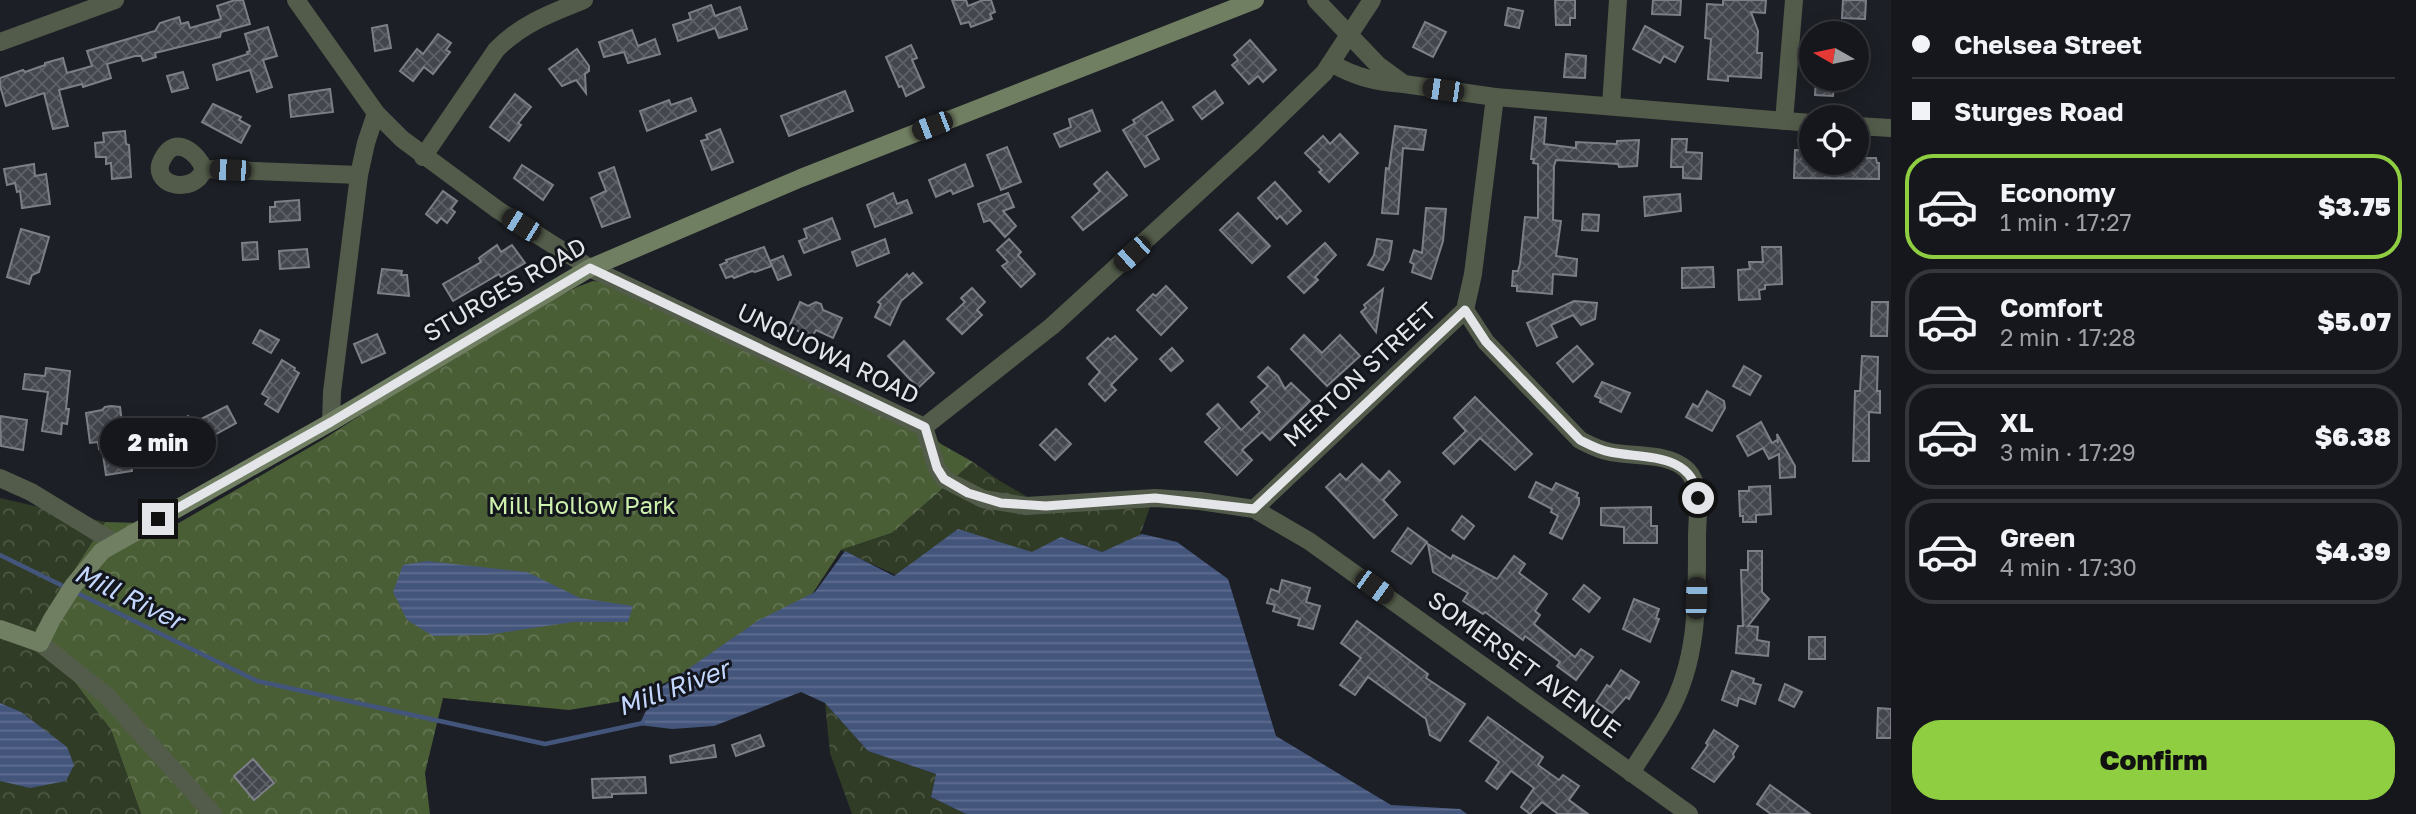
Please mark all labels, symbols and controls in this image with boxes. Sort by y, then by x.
north arrow [1799,21,1869,91]
map controls [1799,21,1869,175]
text: Chelsea Street [1954,29,2142,60]
car [1421,77,1466,103]
text: Sturges Road [1954,96,2124,127]
button: locate [1799,105,1869,175]
car [909,109,956,143]
car [209,159,252,181]
icon: car [1916,175,1979,238]
text: Economy [2000,177,2116,208]
text: $3.75 [2318,191,2391,222]
car [498,205,545,245]
text: 1 min · 17:27 [2000,208,2132,236]
street label: STURGES ROAD [418,230,591,347]
car [1110,232,1155,276]
icon: car [1916,290,1979,353]
text: Comfort [2000,292,2103,323]
street label: UNQUOWA ROAD [733,296,924,409]
street label: MERTON STREET [1277,296,1442,452]
text: $5.07 [2317,306,2391,337]
text: 2 min · 17:28 [2000,323,2136,351]
icon: car [1916,405,1979,468]
text: XL [2000,407,2034,438]
callout: 2 min [100,418,216,466]
text: $6.38 [2315,421,2391,452]
text: 2 min [128,428,188,456]
text: 3 min · 17:29 [2000,438,2136,466]
route start [1682,482,1714,514]
park label: Mill Hollow Park [488,490,676,519]
route end [142,503,174,535]
icon: car [1916,520,1979,583]
text: Green [2000,522,2075,553]
text: $4.39 [2315,536,2391,567]
text: 4 min · 17:30 [2000,553,2137,581]
water label: Mill River [70,557,192,638]
car [1351,566,1398,608]
car [1685,577,1708,619]
street label: SOMERSET AVENUE [1423,584,1627,743]
water label: Mill River [613,652,736,722]
button: Confirm [1912,720,2395,800]

